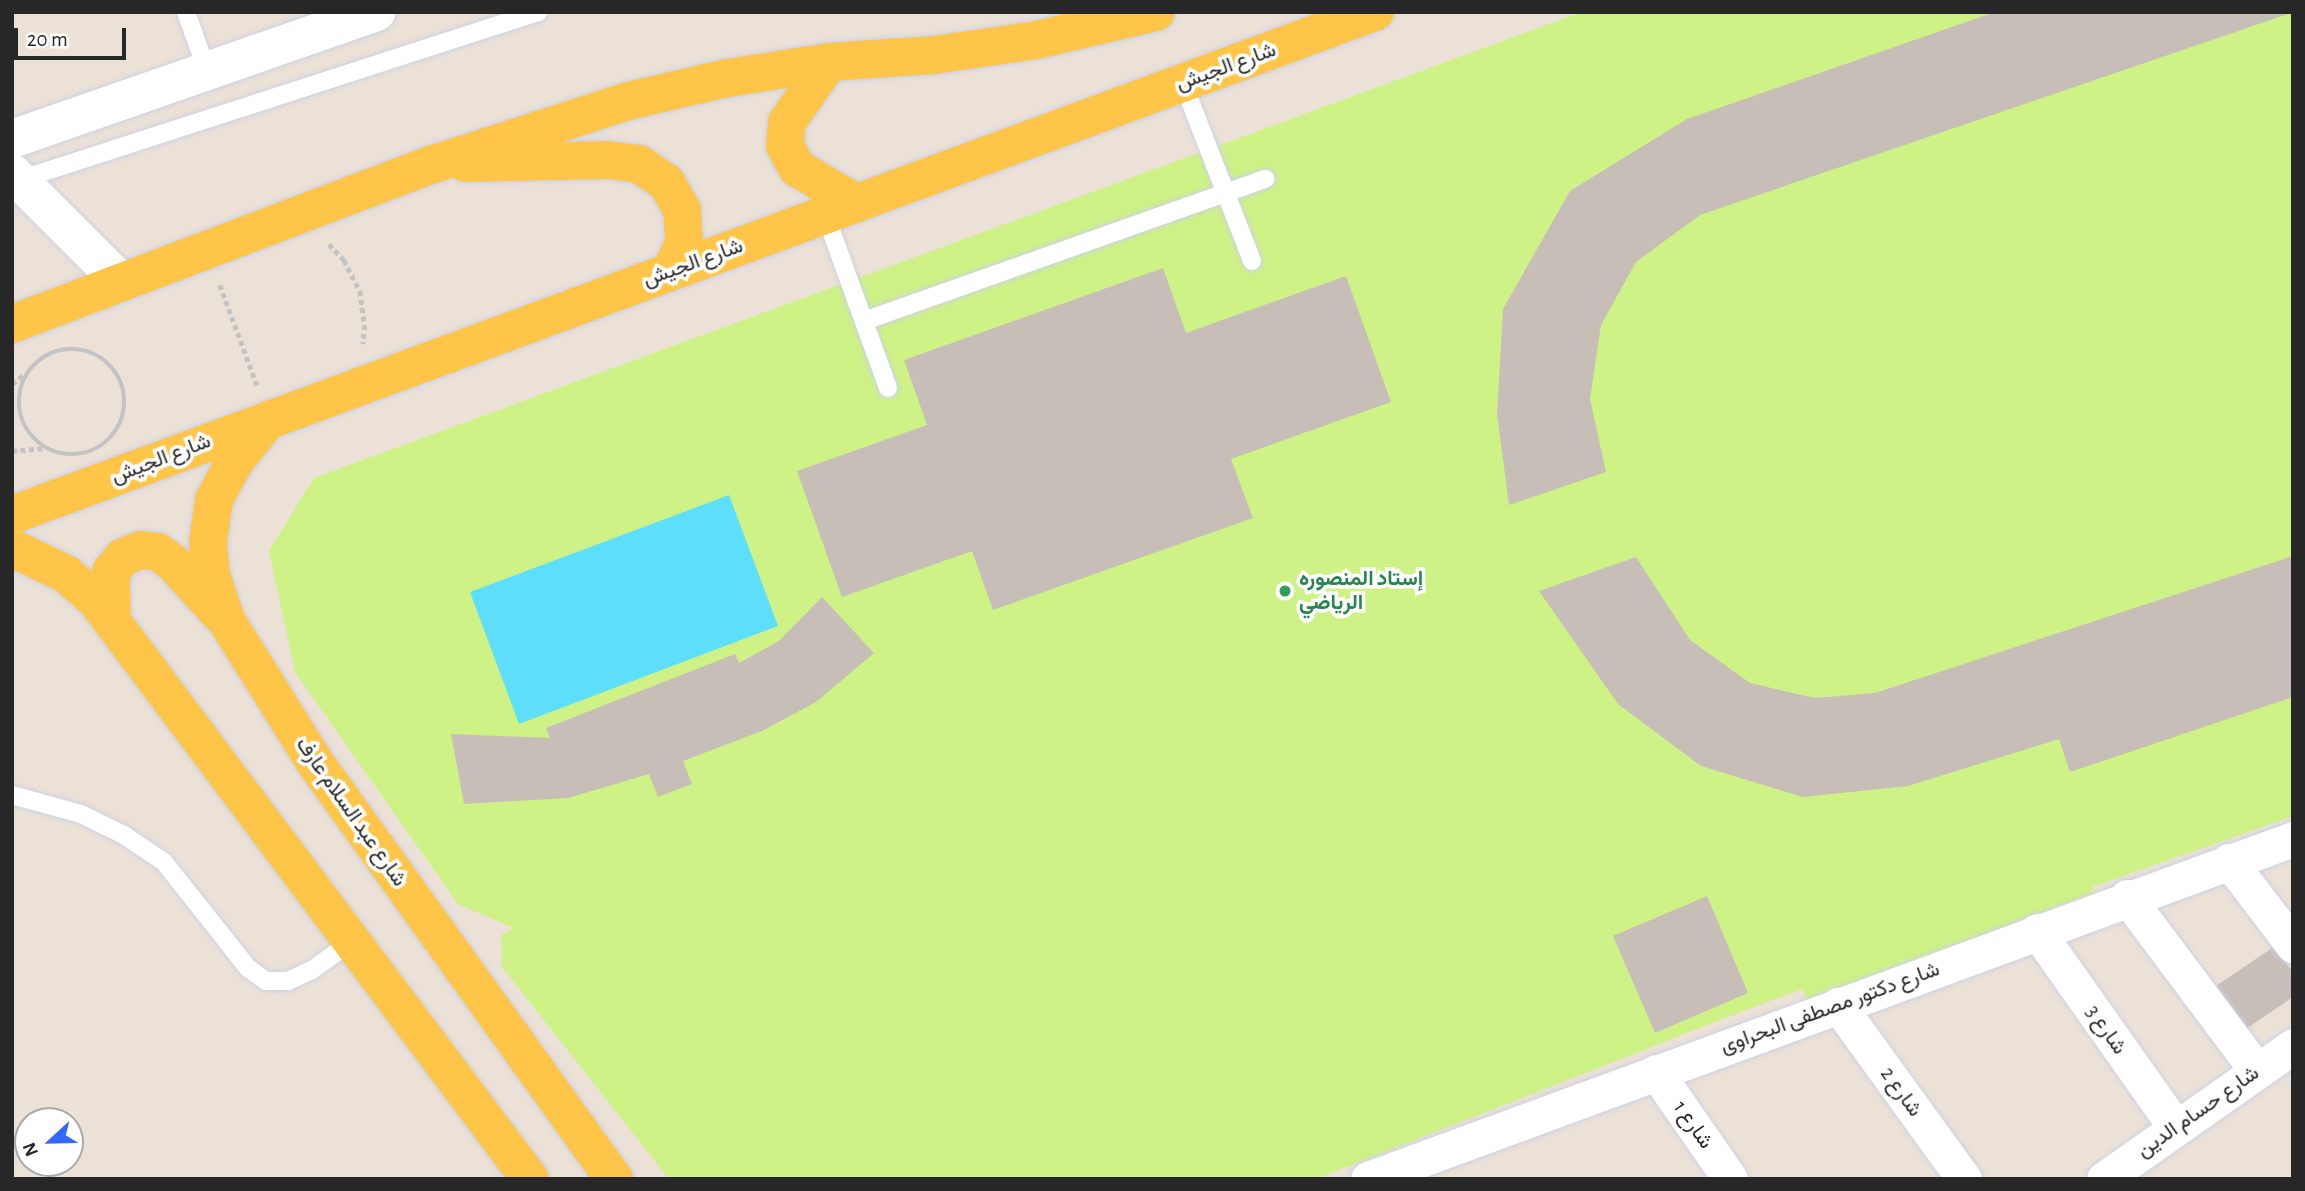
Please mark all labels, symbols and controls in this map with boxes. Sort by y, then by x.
scale bar [18,14,130,58]
text: 20 m [27,29,68,50]
street label: شارع الجيش [1173,37,1279,97]
street label: شارع الجيش [640,233,746,293]
street label: شارع الجيش [108,429,214,489]
place label: إستاد المنصوره الرياضي [1299,566,1423,616]
marker: إستاد المنصوره الرياضي [1277,583,1293,599]
street label: شارع عبد السلام عارف [290,733,412,891]
street label: شارع دكتور مصطفى البحراوى [1717,957,1943,1059]
street label: شارع 3 [2080,1001,2132,1059]
street label: شارع حسام الدين [2132,1061,2264,1163]
street label: شارع 2 [1875,1062,1927,1122]
street label: شارع 1 [1668,1096,1718,1154]
north arrow [14,1107,84,1177]
text: N [20,1140,42,1159]

